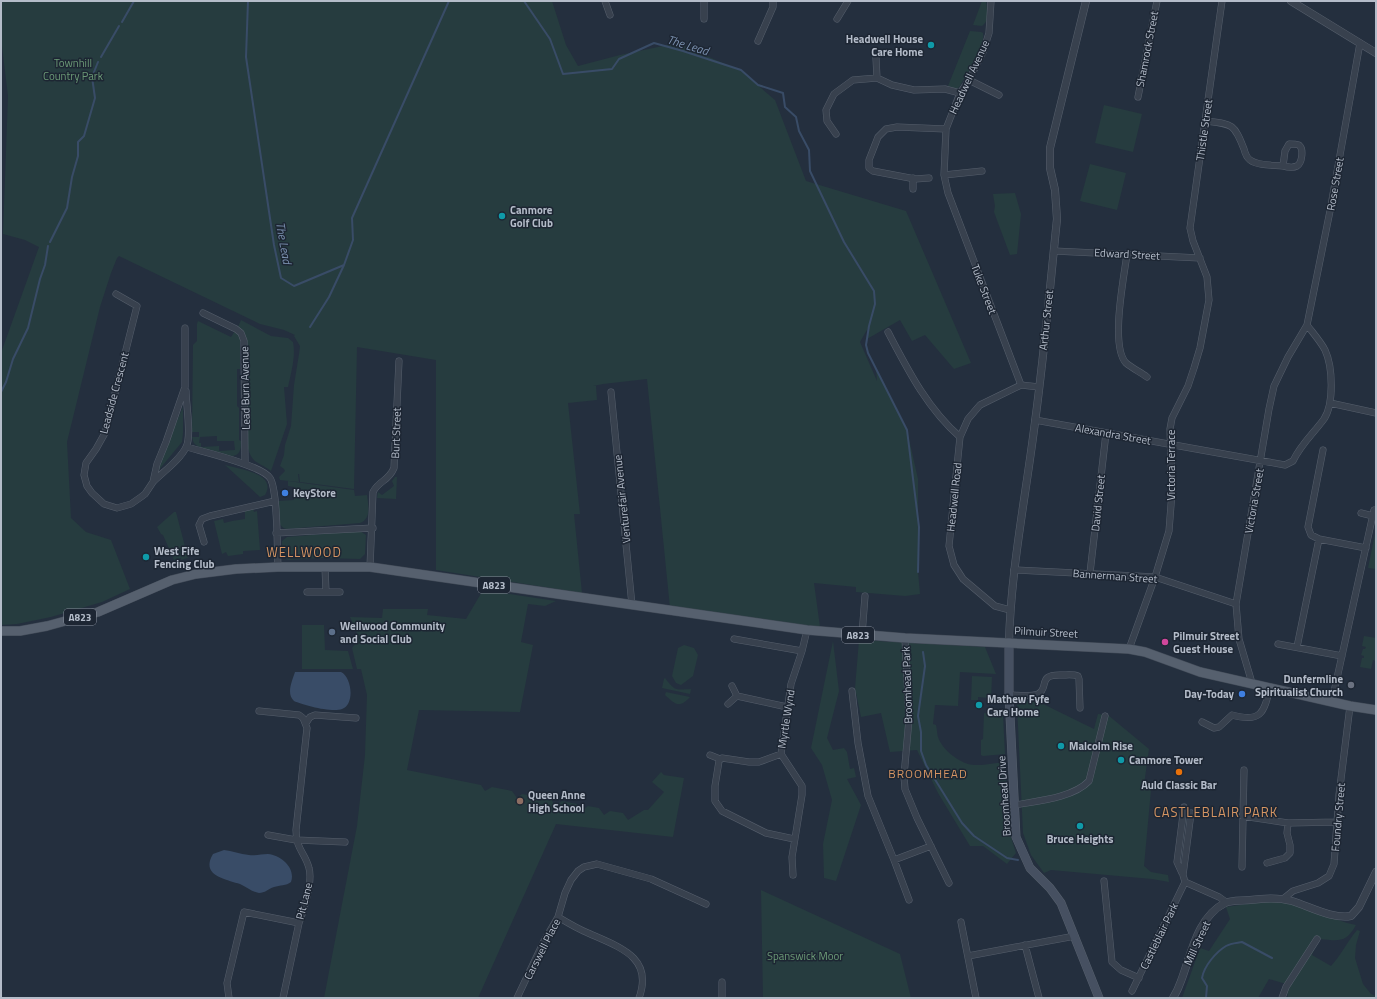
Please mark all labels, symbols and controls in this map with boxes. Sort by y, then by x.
street label: Shamrock Street [1132,10,1162,88]
water label: The Lead [665,30,713,61]
place label: Headwell House Care Home [846,31,923,60]
street label: Headwell Avenue [945,37,993,117]
marker: Headwell House Care Home [926,40,936,50]
park label: Townhill Country Park [43,55,104,84]
street label: Thistle Street [1192,98,1216,162]
street label: Rose Street [1322,156,1348,212]
place label: Canmore Golf Club [510,202,553,231]
marker: Canmore Golf Club [497,211,507,221]
water label: The Lead [271,220,297,267]
street label: Edward Street [1094,244,1160,264]
street label: Tuke Street [967,262,1001,316]
street label: Arthur Street [1035,289,1057,351]
street label: Lead Burn Avenue [236,346,254,430]
street label: Leadside Crescent [95,350,133,436]
street label: Burt Street [387,407,405,459]
street label: Alexandra Street [1074,419,1152,449]
street label: Victoria Terrace [1163,429,1179,501]
street label: Venturefair Avenue [609,454,635,544]
street label: Headwell Road [942,461,966,532]
street label: Victoria Street [1240,467,1268,535]
street label: David Street [1087,474,1109,532]
place label: KeyStore [293,485,336,501]
marker: KeyStore [280,488,290,498]
district label: WELLWOOD [266,542,342,562]
place label: West Fife Fencing Club [154,543,214,572]
marker: West Fife Fencing Club [141,552,151,562]
street label: Bannerman Street [1072,565,1158,587]
road number: A823 [478,577,510,593]
road number: A823 [64,609,96,625]
place label: Wellwood Community and Social Club [340,618,445,647]
street label: Pilmuir Street [1014,622,1078,642]
marker: Wellwood Community and Social Club [327,627,337,637]
road number: A823 [842,627,874,643]
place label: Pilmuir Street Guest House [1173,628,1239,657]
marker: Pilmuir Street Guest House [1160,637,1170,647]
street label: Broomhead Park [898,645,916,724]
place label: Dunfermline Spiritualist Church [1255,671,1343,700]
marker: Dunfermline Spiritualist Church [1346,680,1356,690]
place label: Day-Today [1184,686,1234,702]
street label: Myrtle Wynd [773,688,799,750]
marker: Day-Today [1237,689,1247,699]
place label: Mathew Fyfe Care Home [987,691,1050,720]
marker: Mathew Fyfe Care Home [974,700,984,710]
place label: Malcolm Rise [1069,738,1133,754]
marker: Malcolm Rise [1056,741,1066,751]
place label: Canmore Tower [1129,752,1203,768]
street label: Broomhead Drive [993,755,1015,837]
marker: Canmore Tower [1116,755,1126,765]
district label: BROOMHEAD [888,764,968,783]
marker: Auld Classic Bar [1174,767,1184,777]
place label: Auld Classic Bar [1141,777,1217,793]
street label: Foundry Street [1327,782,1349,852]
place label: Queen Anne High School [528,787,586,816]
marker: Queen Anne High School [515,796,525,806]
district label: CASTLEBLAIR PARK [1154,802,1278,822]
marker: Bruce Heights [1075,821,1085,831]
place label: Bruce Heights [1047,831,1113,847]
street label: Pit Lane [292,880,316,921]
street label: Castleblair Park [1136,899,1182,972]
street label: Carswell Place [520,915,564,982]
street label: Mill Street [1180,918,1214,968]
park label: Spanswick Moor [767,948,843,964]

